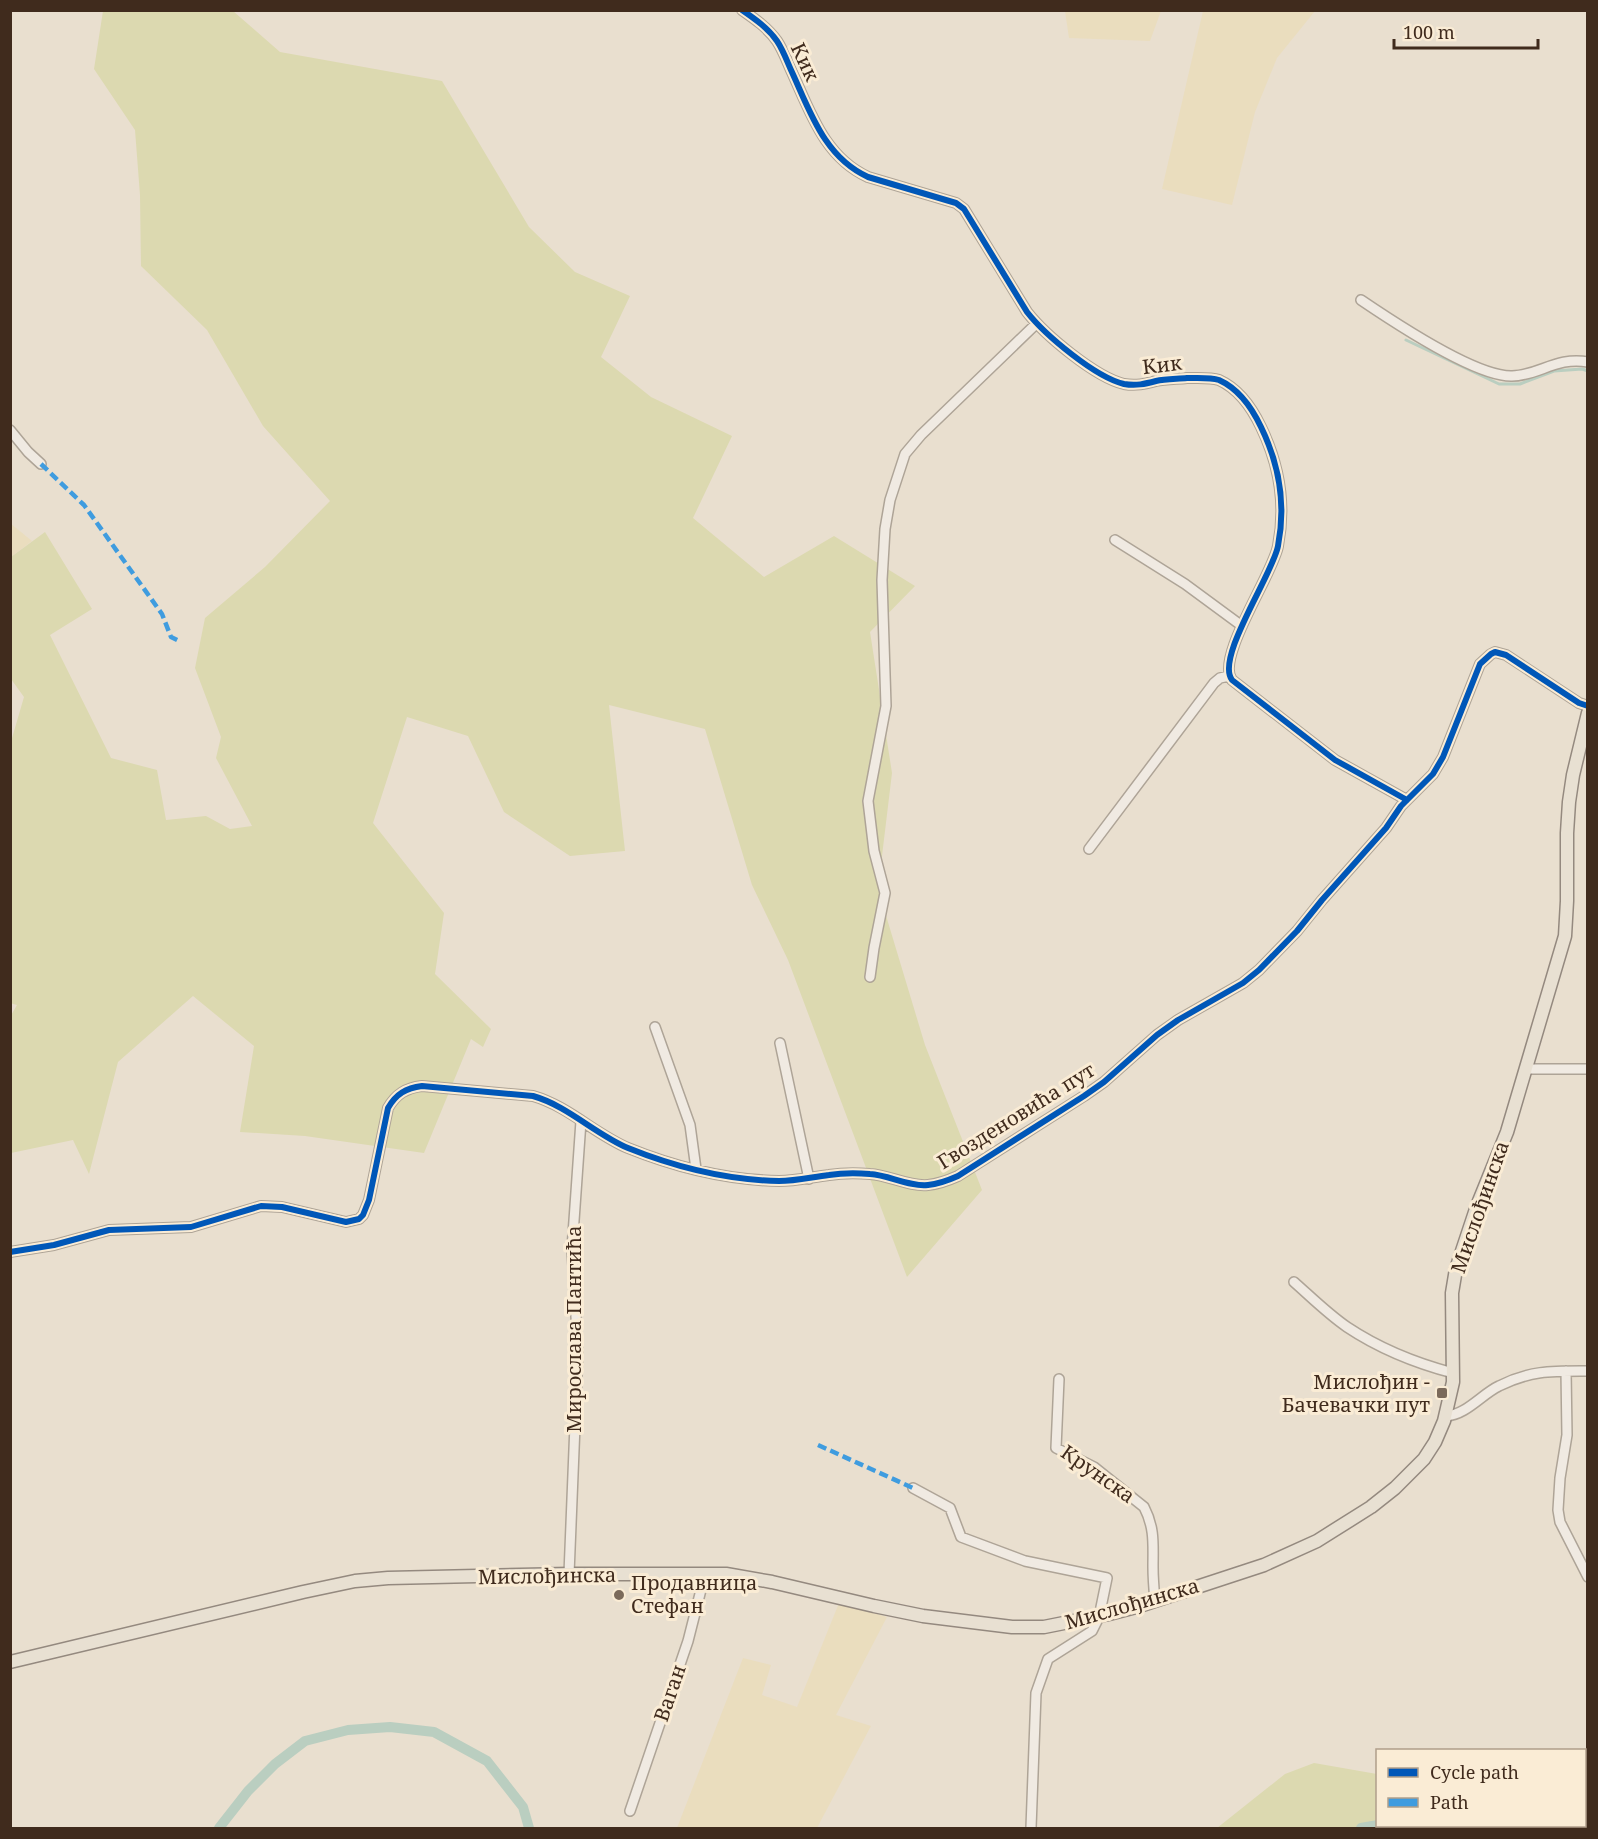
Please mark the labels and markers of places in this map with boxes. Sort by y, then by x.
place label: Мислођин - Бачевачки пут [1282,1368,1430,1418]
marker: Мислођин - Бачевачки пут [1435,1386,1449,1400]
place label: Продавница Стефан [631,1569,757,1619]
marker: Продавница Стефан [612,1588,626,1602]

